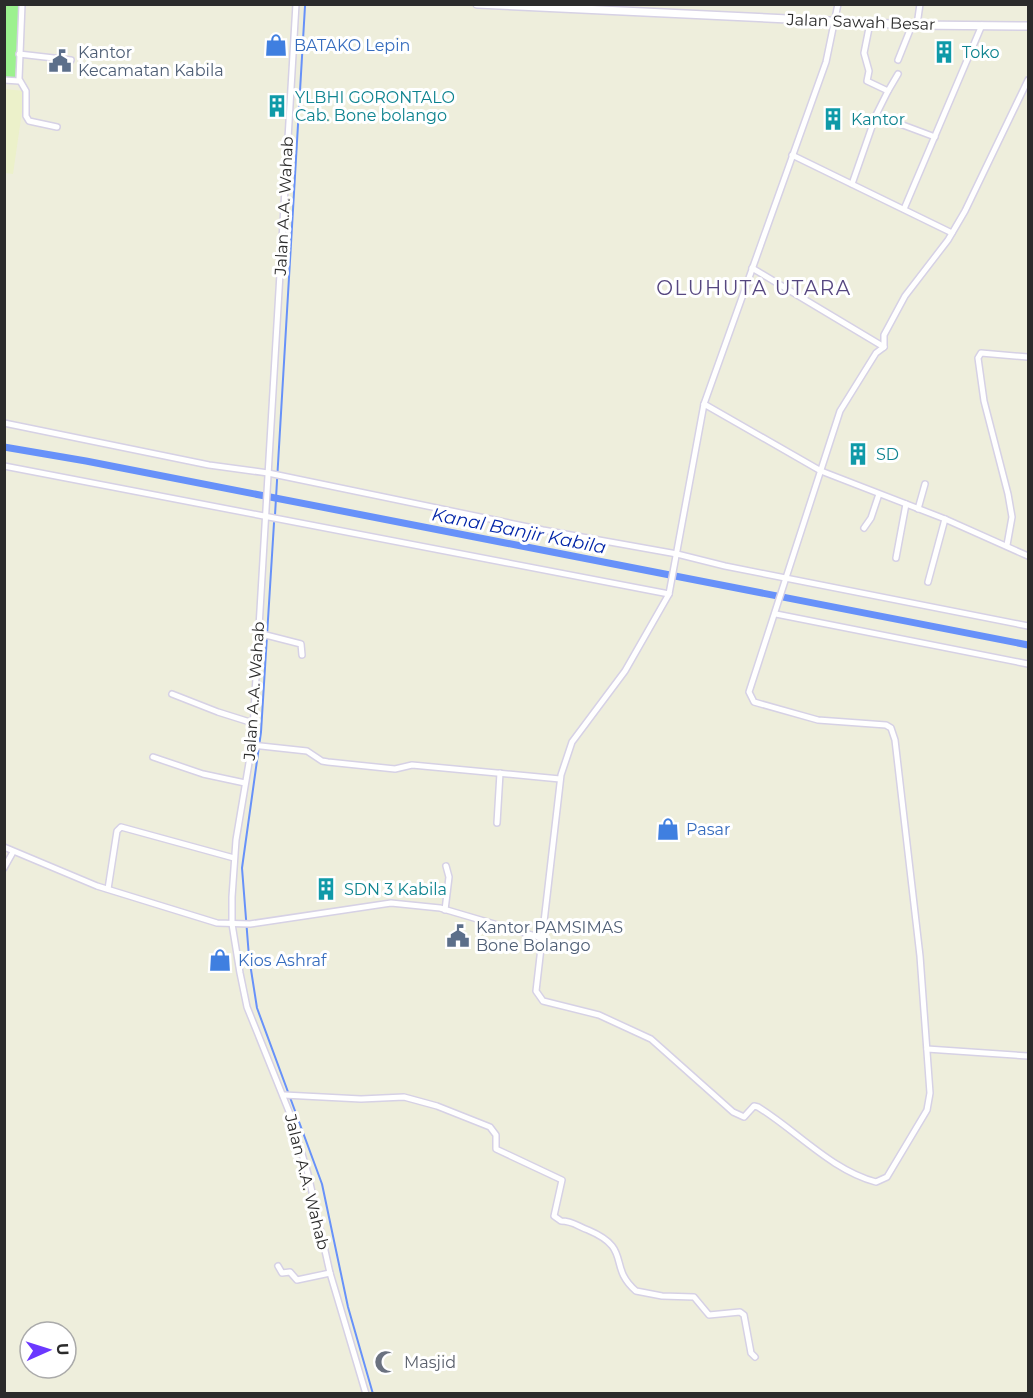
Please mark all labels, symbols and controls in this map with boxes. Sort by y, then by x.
street label: Jalan Sawah Besar [785,10,936,34]
shop icon: BATAKO Lepin [263,32,289,58]
place label: BATAKO Lepin [294,36,410,55]
building icon: Toko [931,39,957,65]
place label: Kantor Kecamatan Kabila [78,43,224,80]
place label: Toko [962,43,1000,62]
public building icon: Kantor Kecamatan Kabila [47,48,73,74]
place label: YLBHI GORONTALO Cab. Bone bolango [295,88,455,125]
building icon: YLBHI GORONTALO Cab. Bone bolango [264,93,290,119]
building icon: Kantor [820,106,846,132]
place label: Kantor [851,110,905,129]
street label: Jalan A.A. Wahab [271,136,297,277]
district label: OLUHUTA UTARA [656,276,852,300]
building icon: SD [845,441,871,467]
place label: SD [876,445,899,464]
water label: Kanal Banjir Kabila [430,503,608,559]
street label: Jalan A.A. Wahab [240,621,268,762]
shop icon: Pasar [655,816,681,842]
place label: Pasar [686,820,730,839]
building icon: SDN 3 Kabila [313,876,339,902]
place label: SDN 3 Kabila [344,880,447,899]
place label: Kantor PAMSIMAS Bone Bolango [476,918,623,955]
public building icon: Kantor PAMSIMAS Bone Bolango [445,923,471,949]
shop icon: Kios Ashraf [207,947,233,973]
place label: Kios Ashraf [238,951,327,970]
street label: Jalan A.A. Wahab [281,1111,333,1252]
north arrow [18,1320,78,1380]
text: U [53,1342,72,1356]
mosque icon: Masjid [373,1349,399,1375]
place label: Masjid [404,1353,456,1372]

